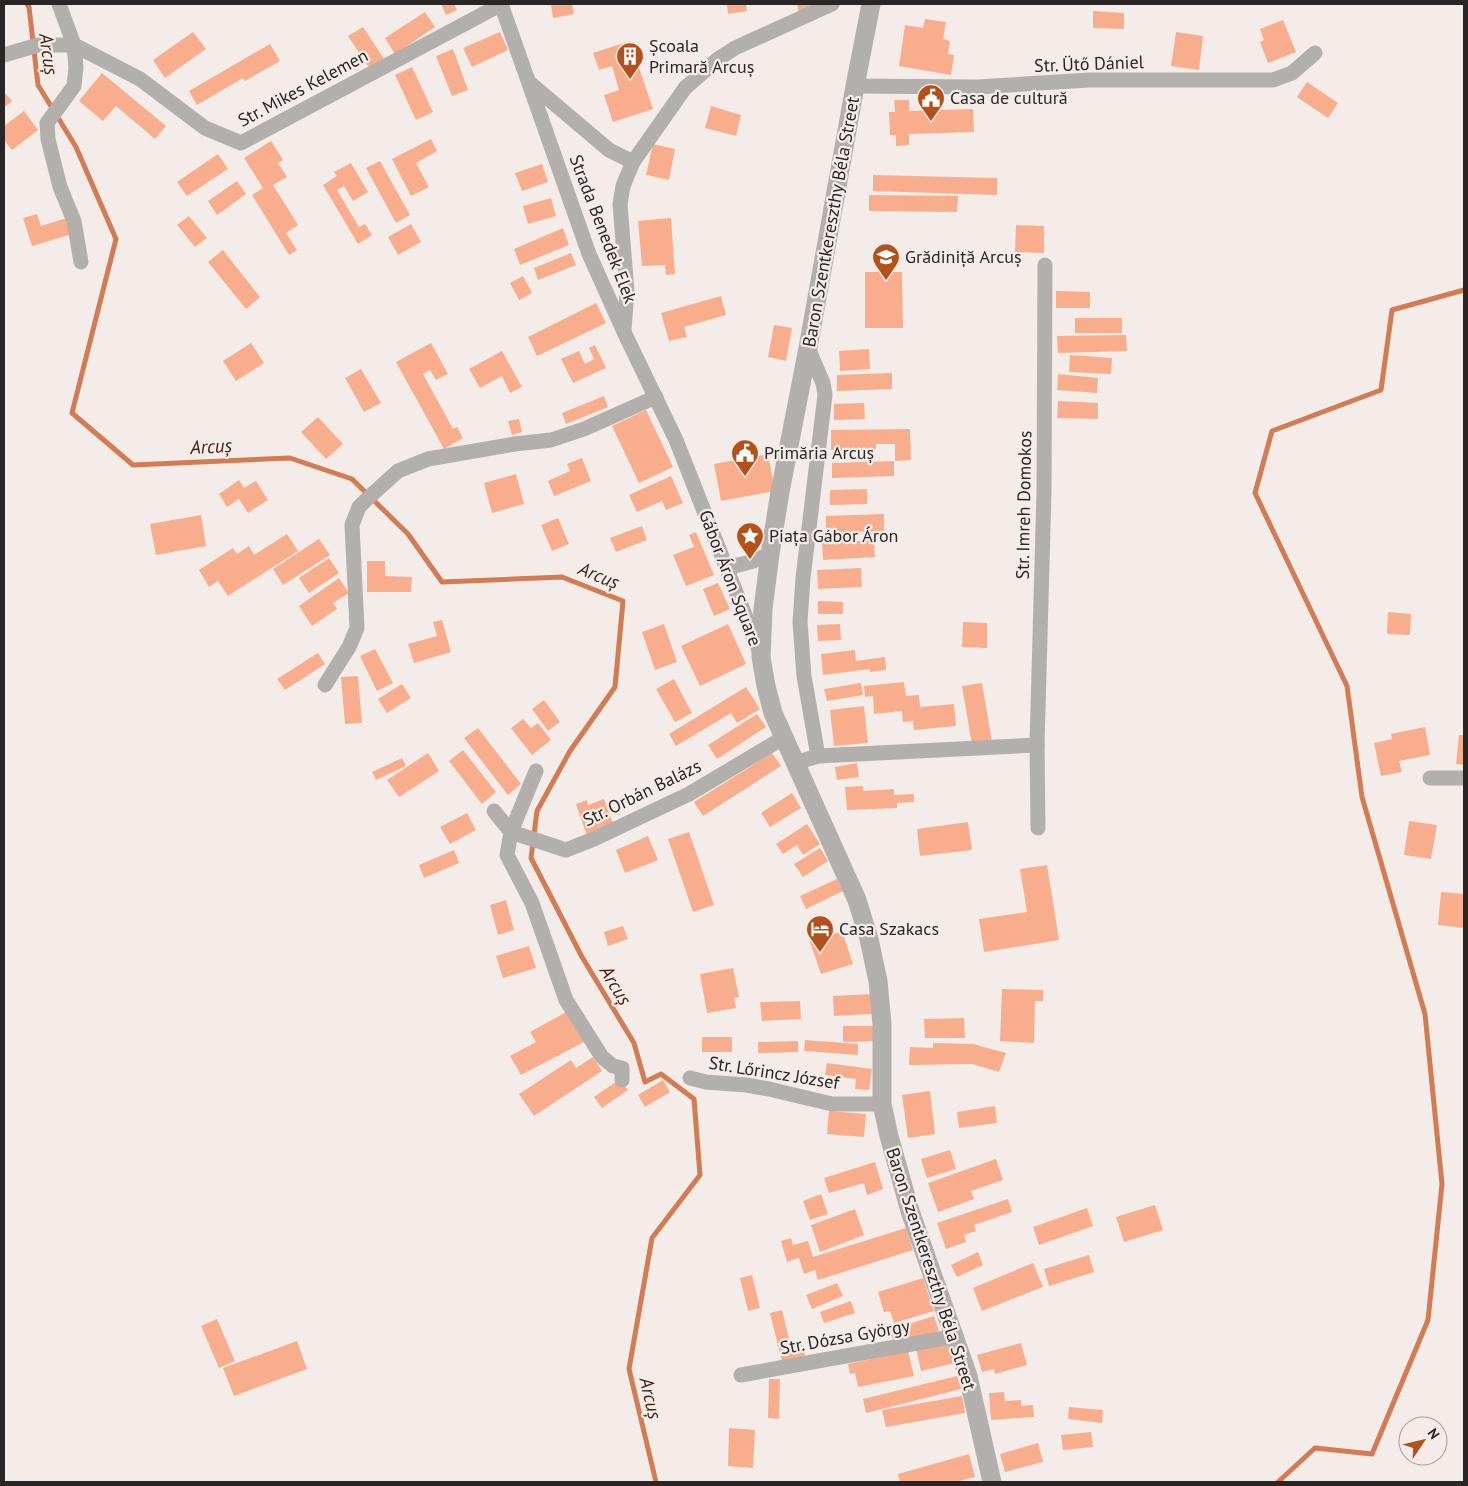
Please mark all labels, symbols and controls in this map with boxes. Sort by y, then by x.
water label: Arcuș [34,31,64,77]
place label: Școala Primară Arcuș [649,34,754,78]
building icon: Școala Primară Arcuș [615,41,645,80]
street label: Str. Mikes Kelemen [234,44,372,132]
street label: Str. Ütő Dániel [1034,50,1145,77]
public building icon: Casa de cultură [916,83,946,122]
place label: Casa de cultură [950,86,1068,109]
street label: Baron Szentkereszthy Béla Street [797,95,864,349]
street label: Strada Benedek Elek [565,151,642,307]
school or university icon: Grădiniță Arcuș [871,242,901,281]
place label: Grădiniță Arcuș [905,245,1022,268]
street label: Str. Imreh Domokos [1011,430,1036,580]
water label: Arcuș [188,433,233,459]
public building icon: Primăria Arcuș [730,438,760,477]
place label: Primăria Arcuș [764,441,874,464]
street label: Gábor Áron Square [694,507,767,649]
place icon: Piața Gábor Áron [735,521,765,560]
place label: Piața Gábor Áron [769,524,898,547]
water label: Arcuș [574,556,623,594]
street label: Str. Orbán Balázs [579,754,705,831]
hotel icon: Casa Szakacs [805,914,835,953]
place label: Casa Szakacs [839,917,939,940]
water label: Arcuș [594,960,637,1010]
street label: Str. Lőrincz József [707,1051,842,1094]
street label: Baron Szentkereszthy Béla Street [881,1145,982,1393]
street label: Str. Dózsa György [778,1314,912,1359]
water label: Arcuș [634,1374,668,1422]
north arrow [1398,1416,1448,1466]
text: N [1424,1425,1444,1442]

